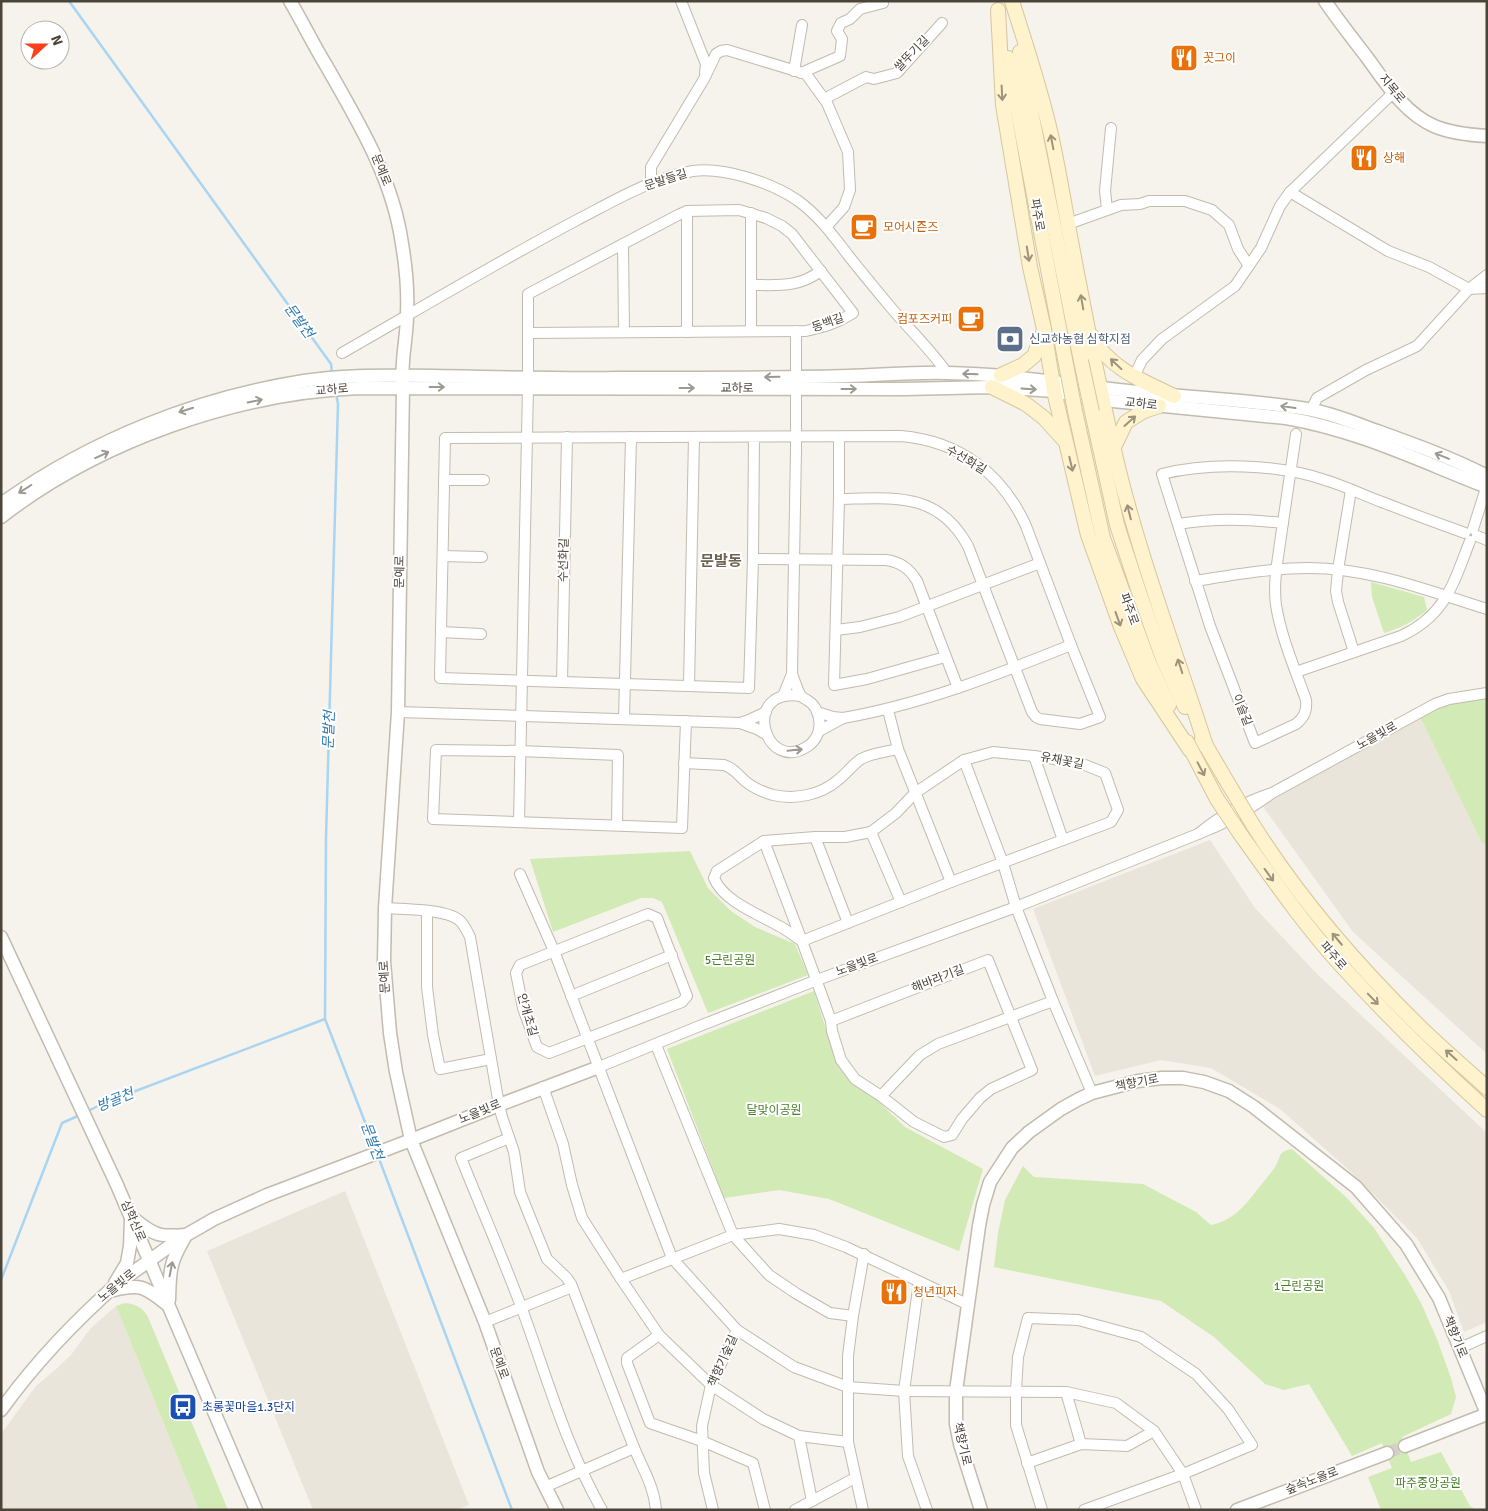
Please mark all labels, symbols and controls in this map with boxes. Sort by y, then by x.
north arrow [20,20,70,70]
text: N [47,33,66,48]
street label: 쌀뚜기길 [891,33,933,75]
restaurant icon: 꼿그이 [1169,43,1199,73]
place label: 꼿그이 [1203,51,1236,66]
street label: 지목로 [1376,71,1408,107]
one-way arrow [997,84,1007,101]
one-way arrow [1047,135,1057,151]
restaurant icon: 상해 [1349,143,1379,173]
place label: 상해 [1383,151,1405,166]
street label: 문예로 [368,152,394,188]
street label: 문발들길 [643,166,689,194]
street label: 파주로 [1027,197,1047,233]
cafe icon: 모어시즌즈 [849,212,879,242]
place label: 모어시즌즈 [883,220,938,235]
one-way arrow [1023,245,1033,261]
one-way arrow [1077,294,1086,310]
water label: 문발천 [281,300,318,343]
cafe icon: 컴포즈커피 [956,304,986,334]
street label: 동백길 [810,311,846,335]
place label: 컴포즈커피 [897,312,952,327]
bank icon: 신교하농협 심학지점 [995,324,1025,354]
place label: 신교하농협 심학지점 [1029,332,1131,347]
one-way arrow [1109,358,1122,370]
one-way arrow [962,369,978,379]
one-way arrow [765,372,781,382]
street label: 교하로 [315,381,349,399]
street label: 교하로 [720,381,754,396]
one-way arrow [428,382,445,392]
one-way arrow [678,383,695,393]
one-way arrow [841,384,857,394]
one-way arrow [1021,385,1037,394]
street label: 교하로 [1124,395,1158,413]
one-way arrow [247,396,263,406]
one-way arrow [1280,401,1296,411]
one-way arrow [178,405,194,415]
one-way arrow [1124,415,1137,427]
street label: 수선화길 [943,442,989,478]
one-way arrow [94,450,109,460]
one-way arrow [1435,450,1450,459]
one-way arrow [1067,456,1076,472]
one-way arrow [18,484,32,494]
one-way arrow [1124,504,1133,520]
street label: 수선화길 [556,538,572,582]
district label: 문발동 [700,552,742,570]
street label: 문예로 [392,555,408,589]
street label: 파주로 [1116,591,1142,627]
one-way arrow [1114,611,1123,627]
one-way arrow [1175,659,1184,674]
street label: 이슬길 [1229,692,1255,728]
water label: 문발천 [320,709,338,750]
street label: 노을빛로 [1354,719,1400,753]
one-way arrow [786,745,802,754]
street label: 유채꽃길 [1039,749,1085,773]
one-way arrow [1197,761,1206,776]
one-way arrow [1264,867,1274,881]
one-way arrow [1331,933,1342,946]
street label: 파주로 [1316,939,1350,973]
street label: 노을빛로 [834,950,880,980]
park label: 5근린공원 [705,953,755,968]
street label: 문예로 [377,960,393,994]
street label: 해바라기길 [910,962,966,996]
street label: 안개초길 [514,992,540,1038]
one-way arrow [1367,993,1379,1005]
one-way arrow [1444,1049,1457,1061]
street label: 책향기로 [1114,1071,1160,1095]
water label: 방골천 [94,1084,137,1115]
street label: 노을빛로 [457,1097,503,1127]
park label: 달맞이공원 [746,1103,802,1118]
water label: 문발천 [357,1120,387,1163]
street label: 심학산로 [117,1198,149,1244]
one-way arrow [167,1261,177,1277]
street label: 노을빛로 [95,1266,139,1306]
restaurant icon: 청년피자 [879,1277,909,1307]
park label: 1근린공원 [1274,1279,1324,1294]
place label: 청년피자 [913,1285,957,1300]
street label: 책향기로 [1440,1314,1470,1360]
street label: 책향기숲길 [705,1333,741,1389]
street label: 문예로 [486,1345,512,1381]
bus stop icon: 초롱꽃마을1.3단지 [168,1392,198,1422]
place label: 초롱꽃마을1.3단지 [202,1400,295,1415]
street label: 책향기로 [950,1421,974,1467]
street label: 숲속노을로 [1284,1464,1340,1498]
park label: 파주중앙공원 [1395,1476,1461,1491]

